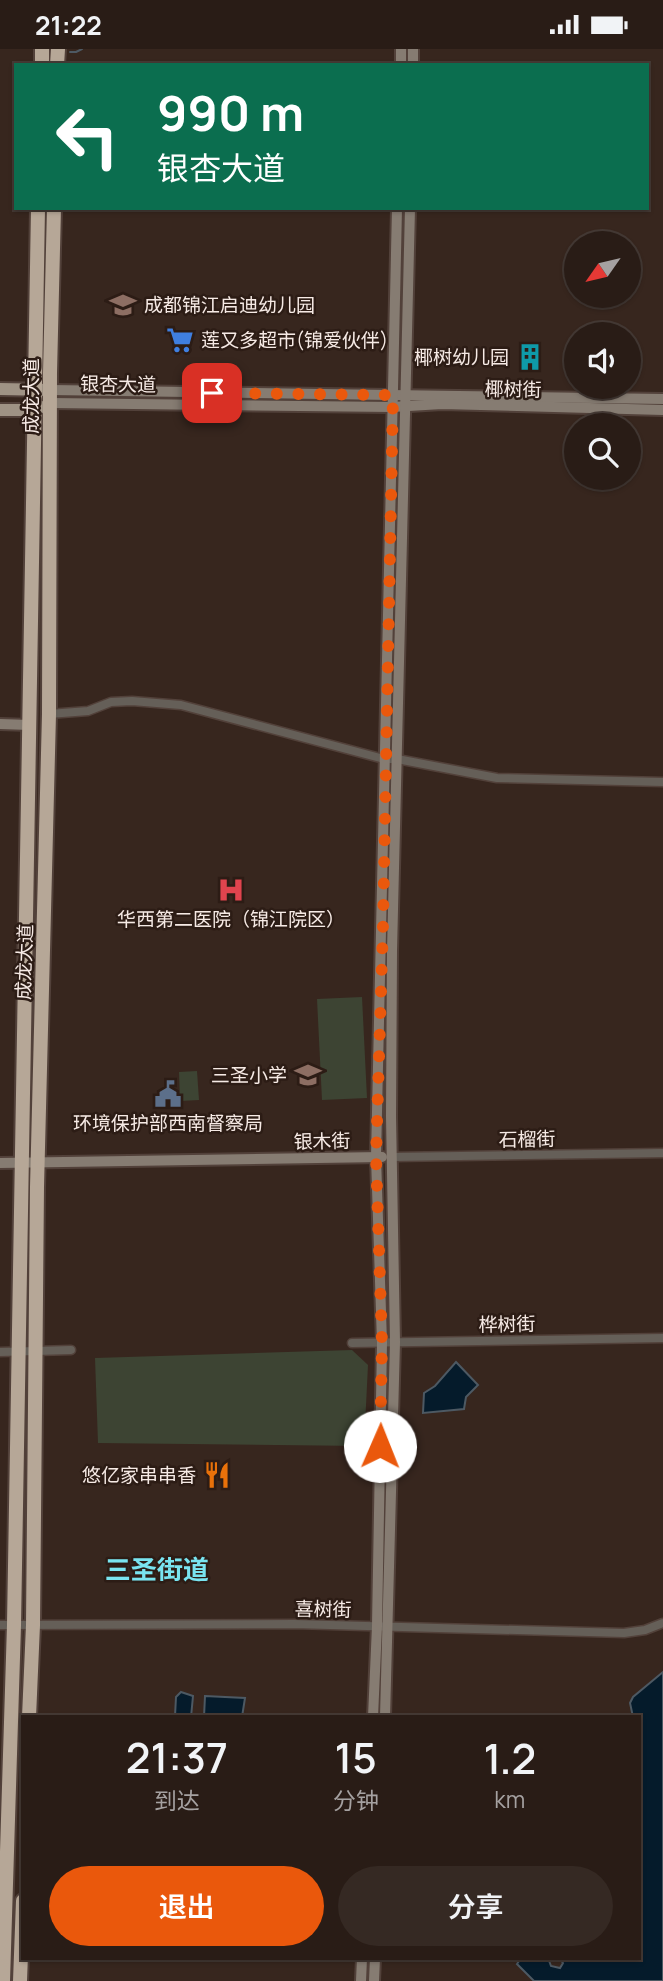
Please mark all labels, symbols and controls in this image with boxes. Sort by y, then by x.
text: 21:22 [35,7,102,43]
text: 990 m [157,79,304,146]
icon: left [42,91,133,182]
text: 银杏大道 [157,146,285,190]
north arrow [564,231,640,308]
map controls [564,231,641,490]
school or university icon: 成都锦江启迪幼儿园 [108,290,138,320]
place label: 成都锦江启迪幼儿园 [144,292,315,318]
button: sound [564,322,641,399]
supermarket icon: 莲又多超市(锦爱伙伴) [165,325,195,355]
place label: 莲又多超市(锦爱伙伴) [201,327,388,353]
building icon: 椰树幼儿园 [515,342,545,372]
place label: 椰树幼儿园 [414,344,509,370]
street label: 成龙大道 [18,358,44,434]
pin [182,363,242,423]
street label: 银杏大道 [80,370,156,398]
icon: arrive [193,374,231,412]
street label: 椰树街 [484,376,542,402]
button: search [564,413,641,490]
hospital icon: 华西第二医院（锦江院区） [216,875,246,905]
place label: 华西第二医院（锦江院区） [117,906,345,932]
street label: 成龙大道 [10,924,38,1000]
school or university icon: 三圣小学 [293,1060,323,1090]
place label: 三圣小学 [211,1062,287,1088]
public building icon: 环境保护部西南督察局 [153,1079,183,1109]
place label: 环境保护部西南督察局 [73,1110,263,1136]
street label: 石榴街 [498,1126,556,1152]
street label: 银木街 [293,1128,351,1154]
street label: 桦树街 [478,1311,536,1337]
position arrow [343,1409,417,1483]
restaurant icon: 悠亿家串串香 [202,1460,232,1490]
place label: 悠亿家串串香 [82,1462,196,1488]
district label: 三圣街道 [105,1551,209,1587]
street label: 喜树街 [294,1596,352,1622]
text: 21:37 [126,1728,228,1786]
text: 15 [335,1728,377,1786]
text: 1.2 [483,1729,536,1787]
text: km [494,1783,525,1815]
text: 到达 [154,1784,200,1816]
text: 分钟 [333,1784,379,1816]
button: 退出 [49,1866,324,1946]
button: 分享 [338,1866,613,1946]

